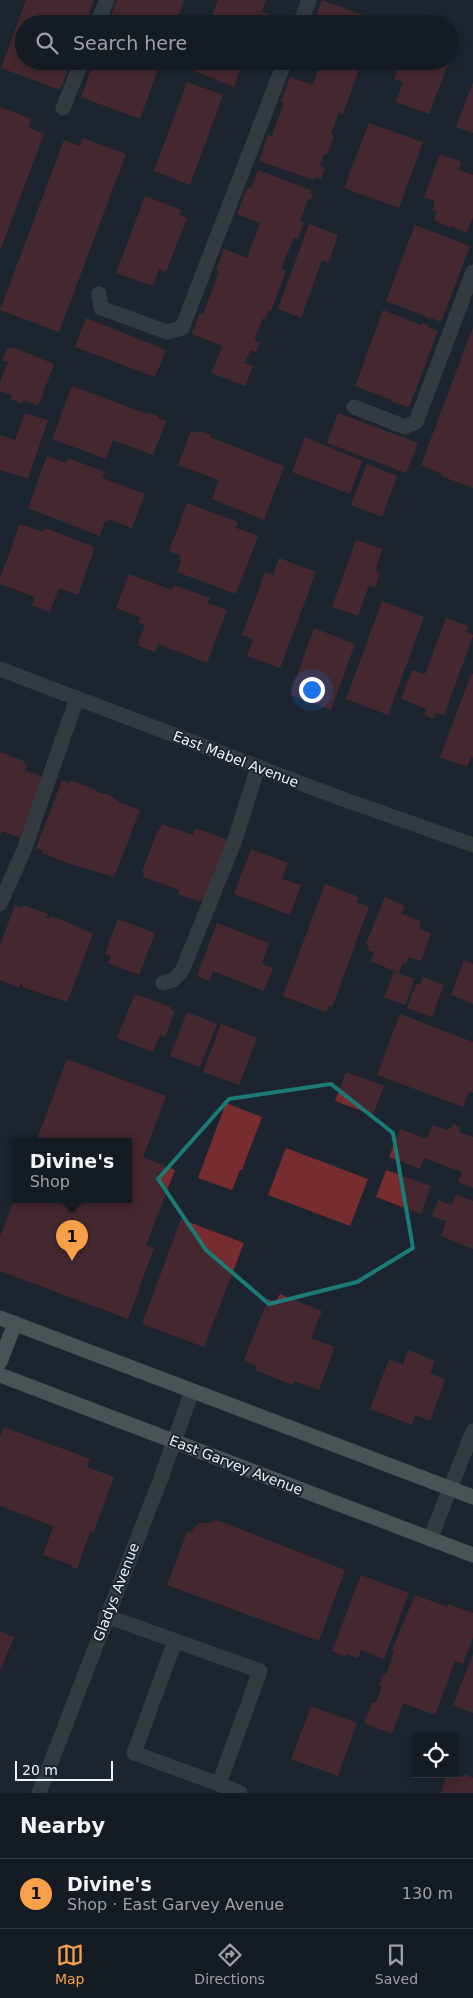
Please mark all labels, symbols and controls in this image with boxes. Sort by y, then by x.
search box [15,15,458,70]
icon: search [33,29,61,57]
text: Search here [73,32,187,54]
your location [299,677,325,703]
street label: East Mabel Avenue [171,728,301,790]
popup [12,1138,132,1203]
text: Divine's [30,1150,114,1172]
text: Shop [30,1172,70,1191]
pin: 1 [56,1220,88,1261]
street label: East Garvey Avenue [167,1432,305,1498]
street label: Gladys Avenue [90,1540,142,1644]
map controls [413,1733,458,1778]
button: locate [413,1733,458,1778]
scale bar [15,1758,112,1781]
text: 20 m [22,1762,58,1778]
text: Nearby [20,1814,105,1838]
text: Divine's [67,1873,152,1895]
text: 1 [30,1884,42,1903]
text: 130 m [402,1884,453,1903]
text: Shop · East Garvey Avenue [67,1895,284,1914]
tab: Map [55,1941,84,1987]
tab: Directions [194,1941,265,1987]
tab: Saved [375,1941,418,1987]

